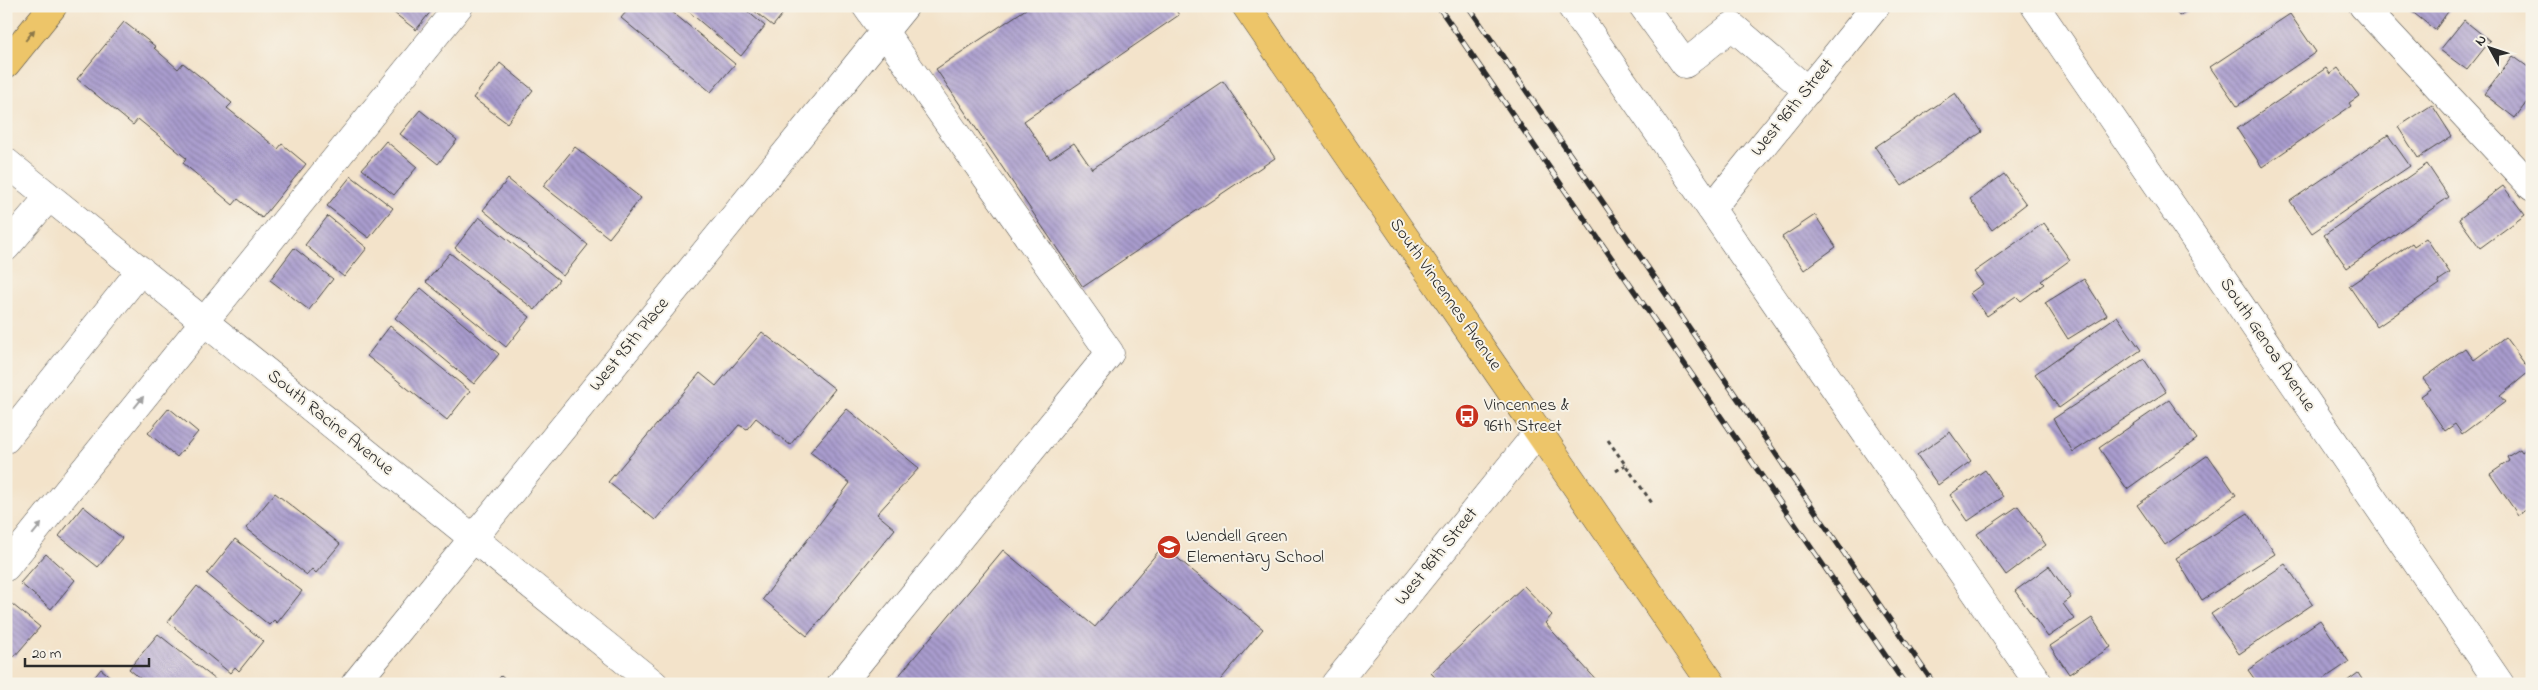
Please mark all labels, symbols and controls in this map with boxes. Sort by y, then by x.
north arrow [2466,22,2516,72]
one-way arrow [24,29,35,42]
text: N [2470,30,2492,51]
street label: West 96th Street [1745,53,1841,163]
street label: South Vincennes Avenue [1382,213,1508,377]
street label: South Genoa Avenue [2213,273,2322,418]
street label: West 95th Place [584,292,677,398]
street label: South Racine Avenue [261,364,400,483]
place label: Vincennes & 96th Street [1483,393,1569,440]
one-way arrow [134,396,145,409]
bus stop icon: Vincennes & 96th Street [1454,403,1480,429]
street label: West 96th Street [1389,502,1485,612]
one-way arrow [31,523,42,536]
place label: Wendell Green Elementary School [1186,524,1324,571]
school or university icon: Wendell Green Elementary School [1156,534,1182,560]
scale bar [25,635,149,667]
text: 20 m [32,643,62,665]

